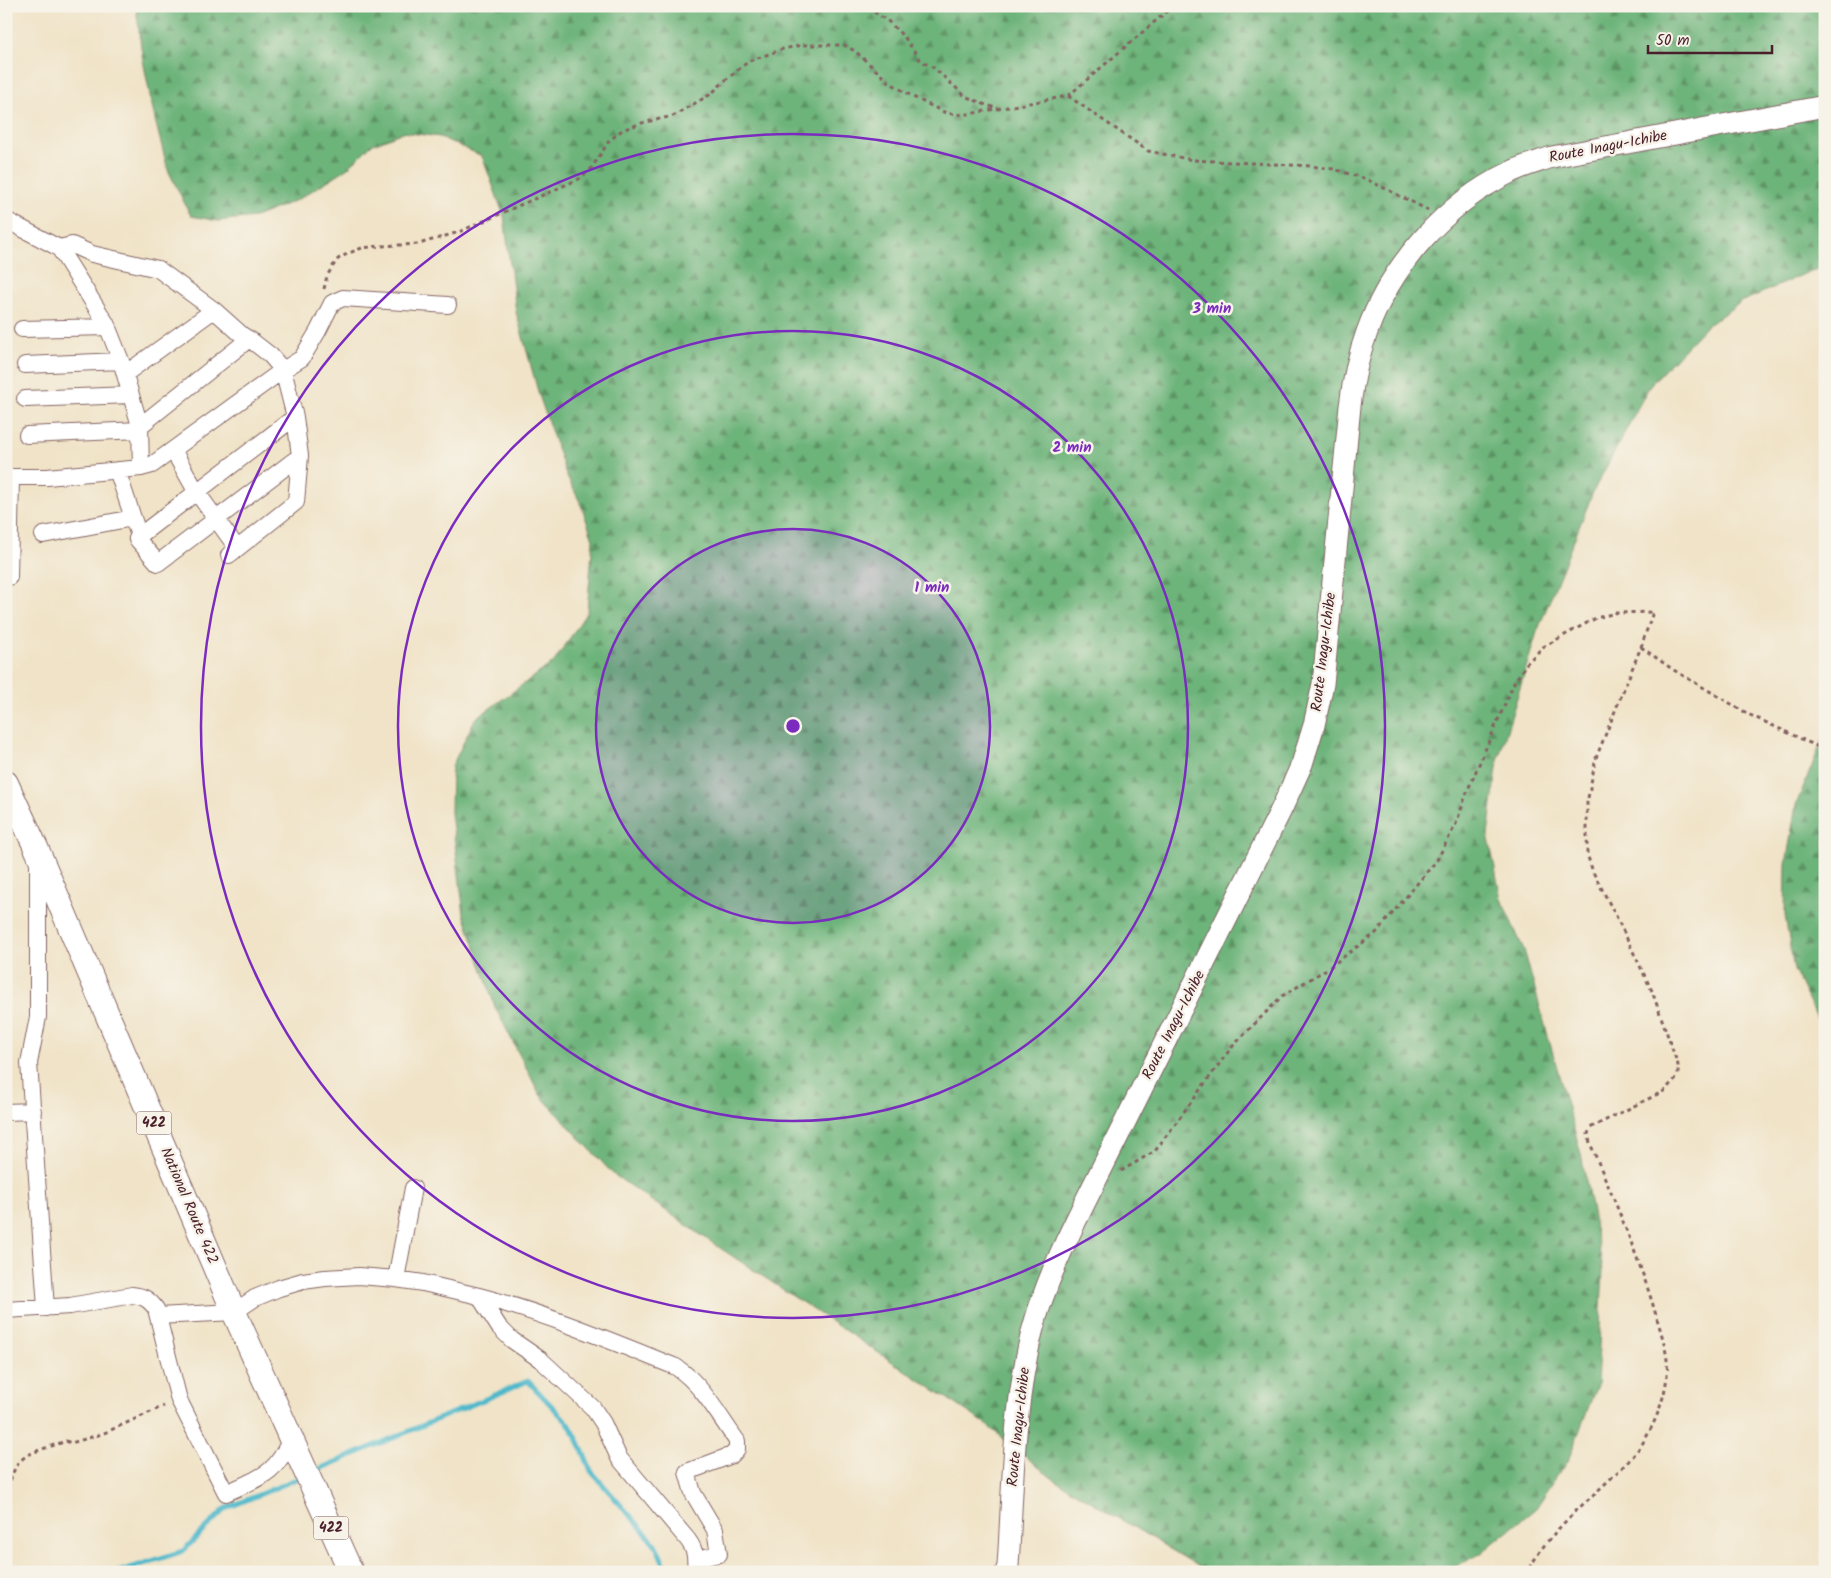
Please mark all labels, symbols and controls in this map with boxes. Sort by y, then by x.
scale bar [1648,22,1772,54]
text: 50 m [1656,29,1690,53]
street label: Route Inagu-Ichibe [1547,124,1669,170]
text: 3 min [1192,297,1231,321]
text: 2 min [1052,436,1092,460]
text: 1 min [915,576,949,600]
street label: Route Inagu-Ichibe [1305,591,1343,713]
centre of rings [784,717,802,735]
street label: Route Inagu-Ichibe [1136,966,1212,1084]
road number: 422 [136,1112,172,1134]
street label: National Route 422 [154,1144,224,1268]
street label: Route Inagu-Ichibe [1001,1366,1037,1488]
road number: 422 [314,1516,348,1540]

